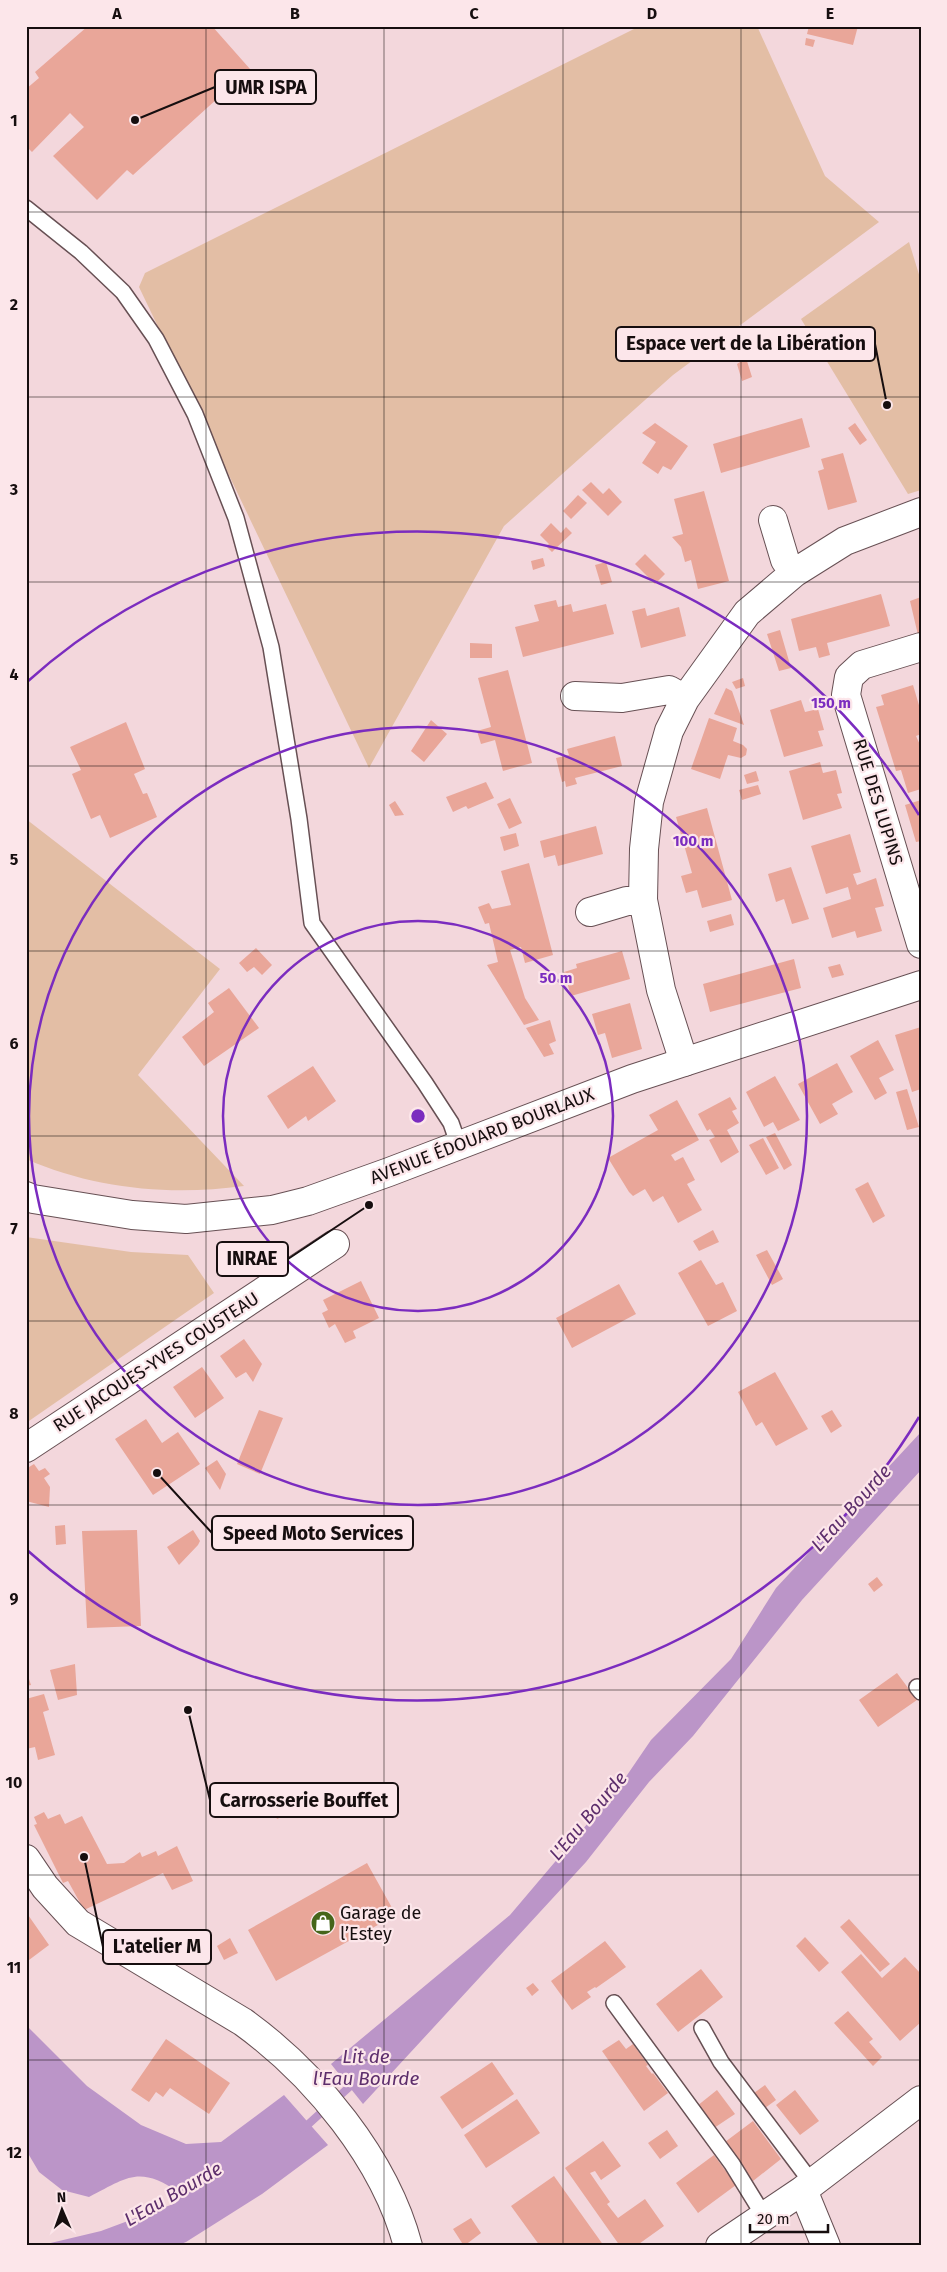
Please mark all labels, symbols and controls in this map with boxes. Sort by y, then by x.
text: A [111,4,122,23]
text: B [290,4,300,23]
text: C [469,4,479,23]
text: D [647,4,657,23]
text: E [826,4,834,23]
callout: UMR ISPA [215,70,316,104]
text: UMR ISPA [225,76,308,99]
text: 1 [10,111,18,130]
text: 2 [10,295,18,314]
callout: Espace vert de la Libération [616,327,875,361]
text: Espace vert de la Libération [626,332,866,355]
text: 3 [9,480,18,499]
text: 4 [9,665,19,684]
text: 150 m [811,694,851,712]
street label: RUE DES LUPINS [848,736,908,868]
text: 100 m [673,832,713,850]
text: 5 [10,850,19,869]
text: 50 m [539,969,573,987]
text: 6 [9,1034,19,1053]
street label: AVENUE ÉDOUARD BOURLAUX [367,1082,597,1189]
centre of rings [409,1107,427,1125]
text: 7 [10,1219,18,1238]
callout: INRAE [217,1242,288,1276]
text: INRAE [226,1247,278,1270]
street label: RUE JACQUES-YVES COUSTEAU [49,1287,263,1437]
text: 8 [9,1404,19,1423]
water label: L'Eau Bourde [806,1460,896,1556]
callout: Speed Moto Services [212,1516,413,1550]
text: Speed Moto Services [223,1522,403,1545]
text: 9 [10,1589,19,1608]
water label: L'Eau Bourde [544,1767,632,1865]
text: 10 [6,1773,22,1792]
callout: Carrosserie Bouffet [210,1783,398,1817]
text: Carrosserie Bouffet [220,1789,389,1812]
place label: Garage de l’Estey [340,1902,421,1945]
shop icon: Garage de l’Estey [310,1910,336,1936]
callout: L'atelier M [103,1930,211,1964]
text: L'atelier M [113,1935,201,1958]
text: 11 [7,1958,21,1977]
water label: Lit de l'Eau Bourde [313,2045,419,2090]
text: 12 [6,2143,22,2162]
water label: L'Eau Bourde [120,2157,226,2231]
north arrow [38,2184,88,2234]
text: N [57,2189,67,2206]
scale bar [750,2202,827,2234]
text: 20 m [757,2210,790,2228]

